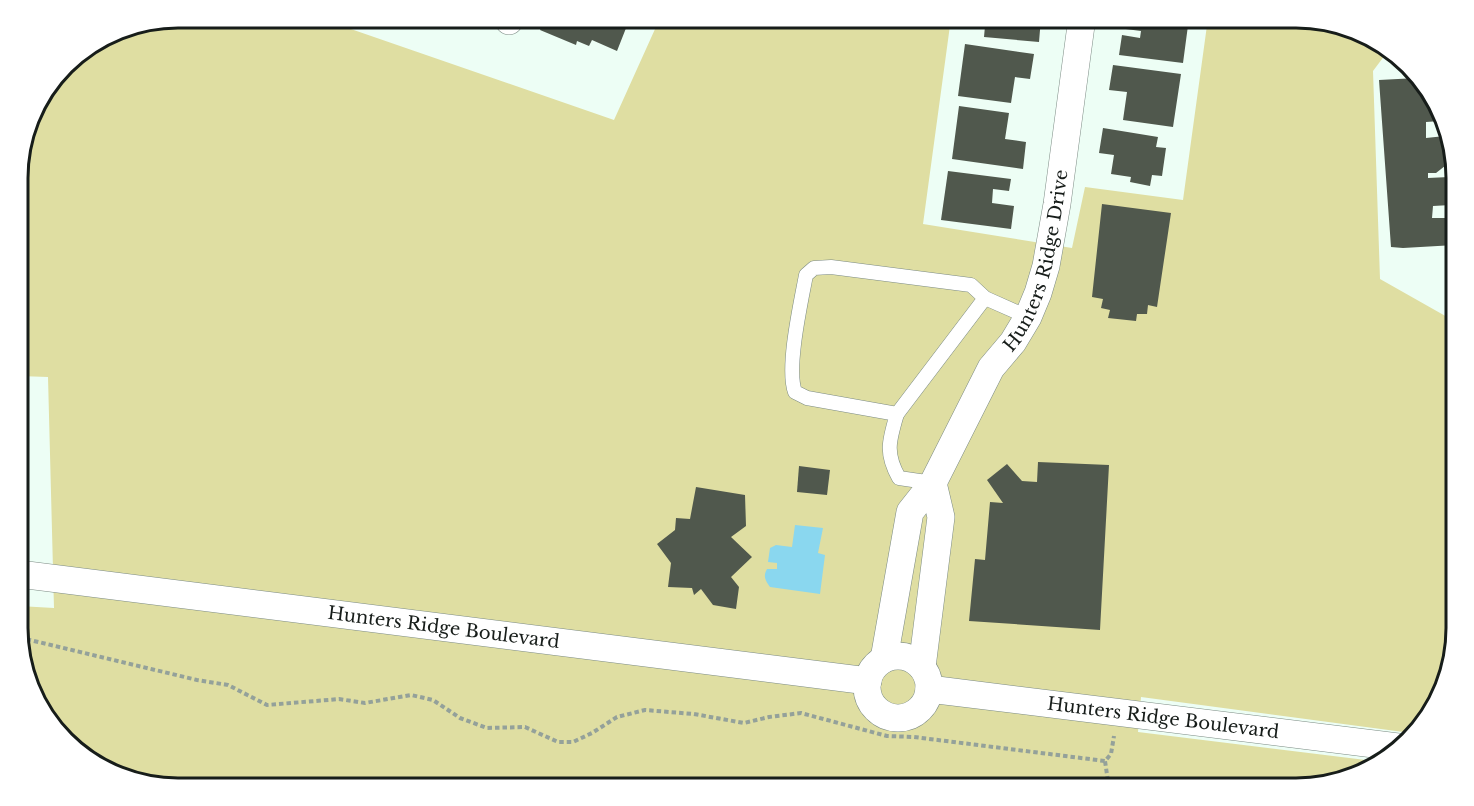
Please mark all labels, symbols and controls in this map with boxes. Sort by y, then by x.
street label: Hunters Ridge Drive [999,168,1073,356]
street label: Hunters Ridge Boulevard [326,602,561,653]
street label: Hunters Ridge Boulevard [1046,693,1280,743]

